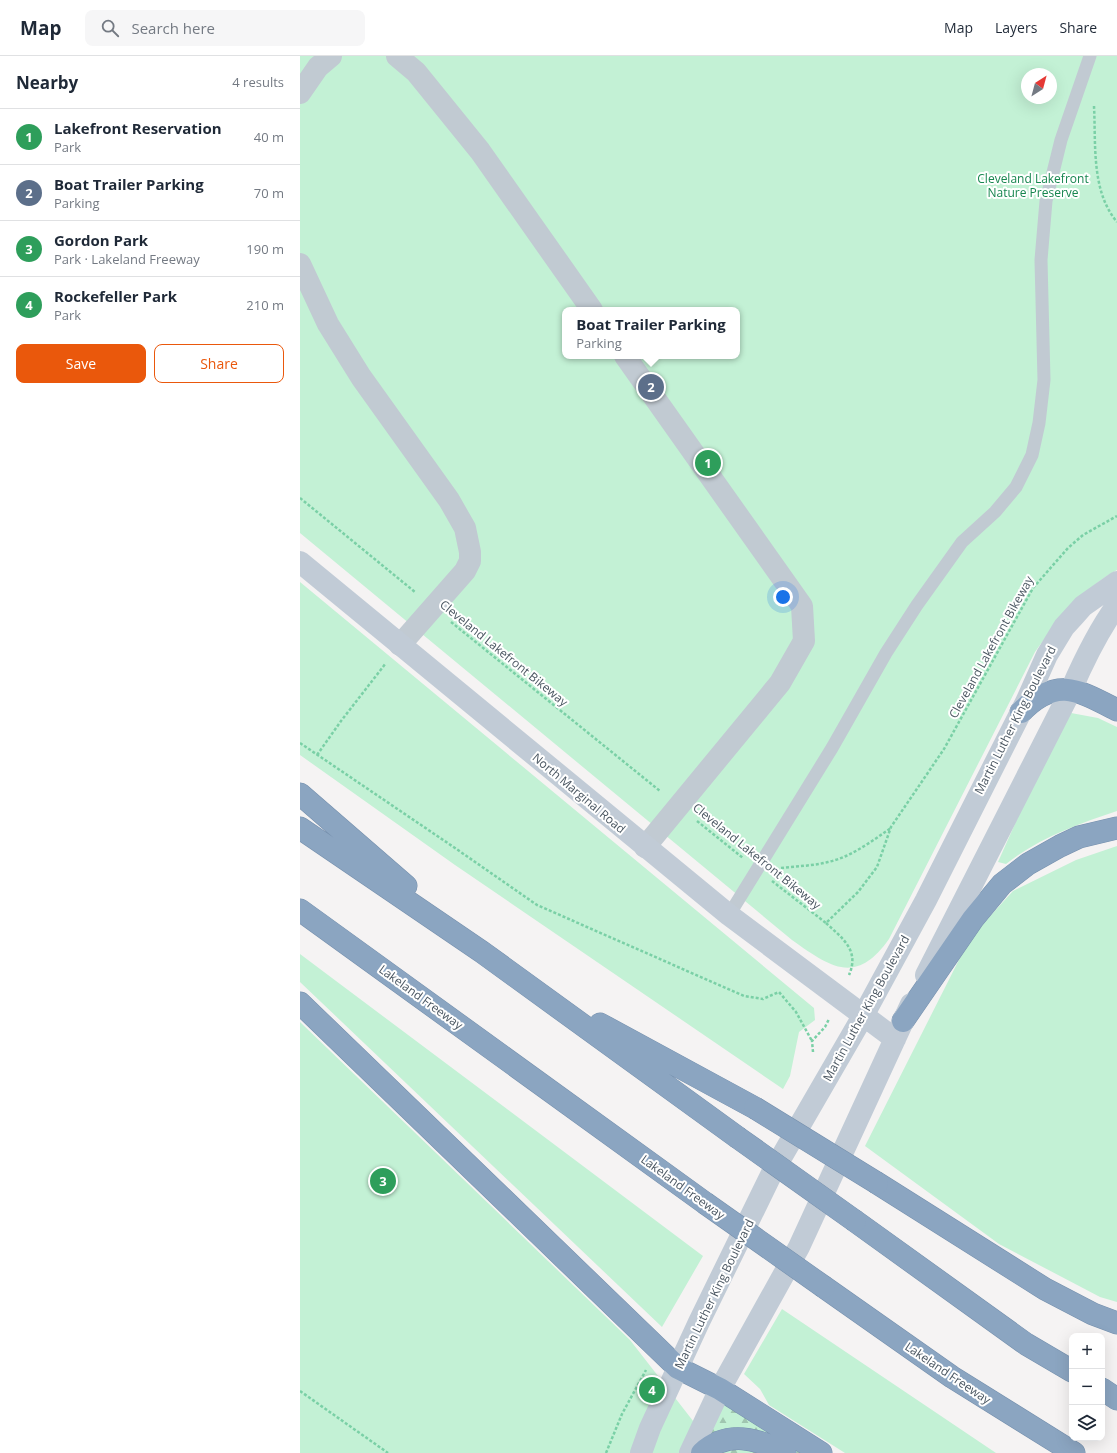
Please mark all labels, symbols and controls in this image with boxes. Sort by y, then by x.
search box [85,10,365,46]
text: Map [20,15,61,41]
icon: search [99,17,121,39]
text: Search here [131,18,215,38]
text: Map [944,18,973,37]
text: Layers [995,18,1037,37]
text: Share [1059,18,1097,37]
north arrow [1021,68,1057,104]
text: Nearby [16,71,78,94]
text: 4 results [232,73,284,91]
text: Lakefront Reservation [54,118,222,138]
text: 1 [25,128,33,146]
text: 40 m [254,128,284,146]
text: Park [54,138,81,156]
park label: Cleveland Lakefront Nature Preserve [977,170,1089,201]
text: Boat Trailer Parking [54,174,204,194]
text: 2 [25,184,33,202]
text: 70 m [254,184,284,202]
text: Parking [54,194,100,212]
text: Gordon Park [54,230,148,250]
text: 3 [25,240,33,258]
text: 190 m [246,240,284,258]
text: Park · Lakeland Freeway [54,250,200,268]
text: Rockefeller Park [54,286,177,306]
text: 4 [25,296,33,314]
text: 210 m [246,296,284,314]
text: Park [54,306,81,324]
popup [562,307,740,359]
text: Boat Trailer Parking [576,314,726,334]
text: Parking [576,334,622,352]
button: Save [16,344,146,383]
button: Share [154,344,284,383]
pin: 2 [638,372,664,402]
pin: 1 [695,448,721,478]
street label: Cleveland Lakefront Bikeway [945,572,1038,721]
your location [773,587,793,607]
street label: Cleveland Lakefront Bikeway [436,596,572,711]
street label: Martin Luther King Boulevard [970,643,1060,797]
street label: North Marginal Road [529,749,629,837]
street label: Cleveland Lakefront Bikeway [689,799,825,914]
street label: Martin Luther King Boulevard [819,932,913,1084]
street label: Lakeland Freeway [376,961,467,1034]
street label: Lakeland Freeway [638,1151,729,1224]
pin: 3 [370,1166,396,1196]
street label: Martin Luther King Boulevard [670,1216,758,1372]
map controls [1069,1333,1105,1441]
button: + [1069,1333,1105,1369]
street label: Lakeland Freeway [902,1338,995,1409]
button: − [1069,1369,1105,1405]
pin: 4 [639,1375,665,1405]
button: layers [1069,1405,1105,1441]

